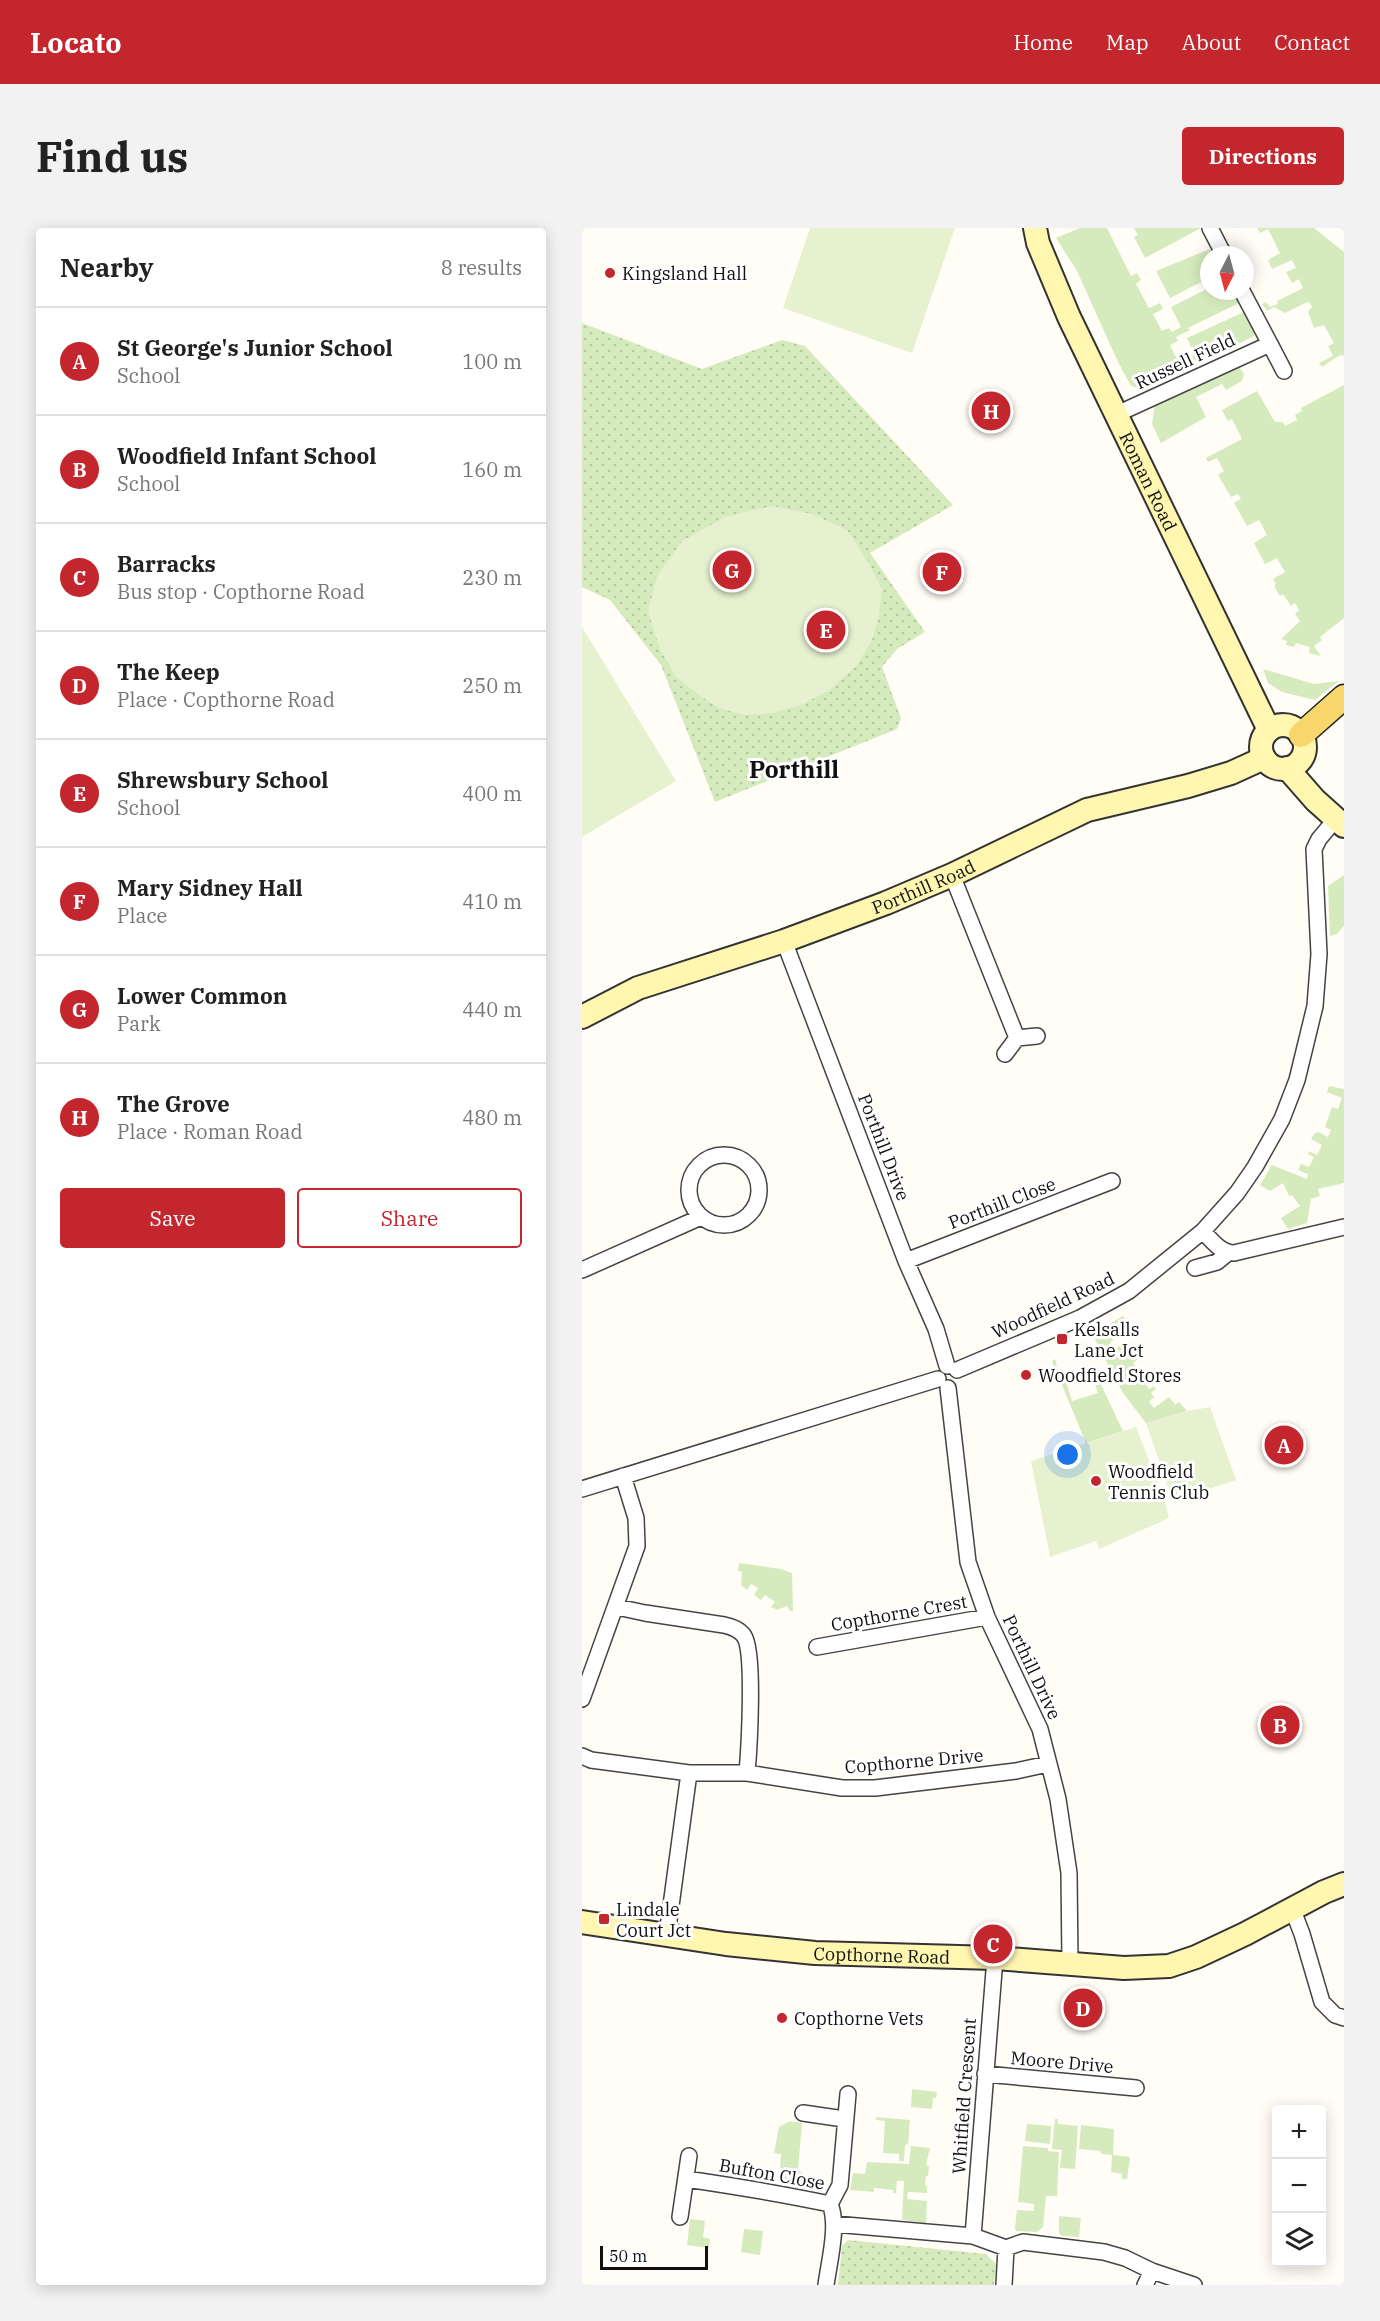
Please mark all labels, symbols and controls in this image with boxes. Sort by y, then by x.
text: Locato [30,24,122,61]
text: Home [1013,28,1073,56]
text: Map [1106,28,1149,56]
text: About [1182,28,1241,56]
text: Contact [1274,28,1350,56]
button: Directions [1182,127,1344,185]
text: Find us [36,129,188,184]
north arrow [1200,246,1254,300]
text: Nearby [60,250,154,284]
text: 8 results [441,254,522,281]
place label: Kingsland Hall [622,262,747,285]
marker: Kingsland Hall [603,266,617,280]
street label: Russell Field [1131,328,1239,394]
text: St George's Junior School [117,333,393,362]
text: A [73,348,86,375]
text: 100 m [462,348,522,375]
text: School [117,362,180,389]
pin: H [972,388,1010,434]
street label: Roman Road [1115,428,1182,535]
text: Woodfield Infant School [117,441,376,470]
text: B [72,456,87,483]
text: 160 m [462,456,522,483]
text: School [117,470,180,497]
pin: G [712,548,752,592]
text: Barracks [117,549,216,578]
pin: F [922,550,962,594]
text: C [73,564,86,591]
text: 230 m [462,564,522,591]
text: Bus stop · Copthorne Road [117,578,365,605]
pin: E [806,608,846,652]
text: The Keep [117,657,220,686]
text: D [72,672,87,699]
text: 250 m [462,672,522,699]
text: Place · Copthorne Road [117,686,335,713]
district label: Porthill [749,753,839,785]
text: Shrewsbury School [117,765,328,794]
text: E [73,780,86,807]
text: 400 m [462,780,522,807]
text: School [117,794,180,821]
street label: Porthill Road [868,854,979,919]
text: Mary Sidney Hall [117,873,303,902]
text: F [73,888,86,915]
text: 410 m [462,888,522,915]
text: Place [117,902,167,929]
text: Lower Common [117,981,287,1010]
text: G [72,996,87,1023]
text: 440 m [462,996,522,1023]
text: Park [117,1010,161,1037]
text: The Grove [117,1089,230,1118]
street label: Porthill Drive [853,1090,915,1204]
text: H [71,1104,88,1131]
text: 480 m [462,1104,522,1131]
text: Place · Roman Road [117,1118,303,1145]
street label: Porthill Close [945,1172,1059,1234]
button: Save [60,1188,285,1248]
button: Share [297,1188,522,1248]
street label: Woodfield Road [988,1267,1118,1343]
place label: Kelsalls Lane Jct [1074,1318,1144,1362]
marker: Kelsalls Lane Jct [1055,1332,1069,1346]
place label: Woodfield Stores [1038,1364,1181,1387]
marker: Woodfield Stores [1019,1368,1033,1382]
pin: A [1264,1422,1304,1468]
your location [1053,1440,1082,1469]
place label: Woodfield Tennis Club [1108,1460,1209,1504]
marker: Woodfield Tennis Club [1089,1474,1103,1488]
street label: Copthorne Crest [829,1590,969,1636]
street label: Porthill Drive [998,1611,1066,1723]
pin: B [1260,1702,1300,1748]
street label: Copthorne Drive [844,1743,984,1779]
place label: Lindale Court Jct [616,1898,691,1942]
marker: Lindale Court Jct [597,1912,611,1926]
pin: C [974,1922,1012,1966]
street label: Copthorne Road [813,1941,951,1968]
pin: D [1064,1986,1102,2030]
place label: Copthorne Vets [794,2007,923,2030]
marker: Copthorne Vets [775,2011,789,2025]
street label: Whitfield Crescent [947,2017,981,2175]
street label: Moore Drive [1009,2046,1115,2078]
map controls [1272,2105,1326,2267]
button: + [1272,2105,1326,2159]
street label: Bufton Close [717,2153,827,2195]
button: − [1272,2159,1326,2213]
button: layers [1272,2213,1326,2267]
scale bar [600,2243,708,2270]
text: 50 m [609,2246,647,2266]

